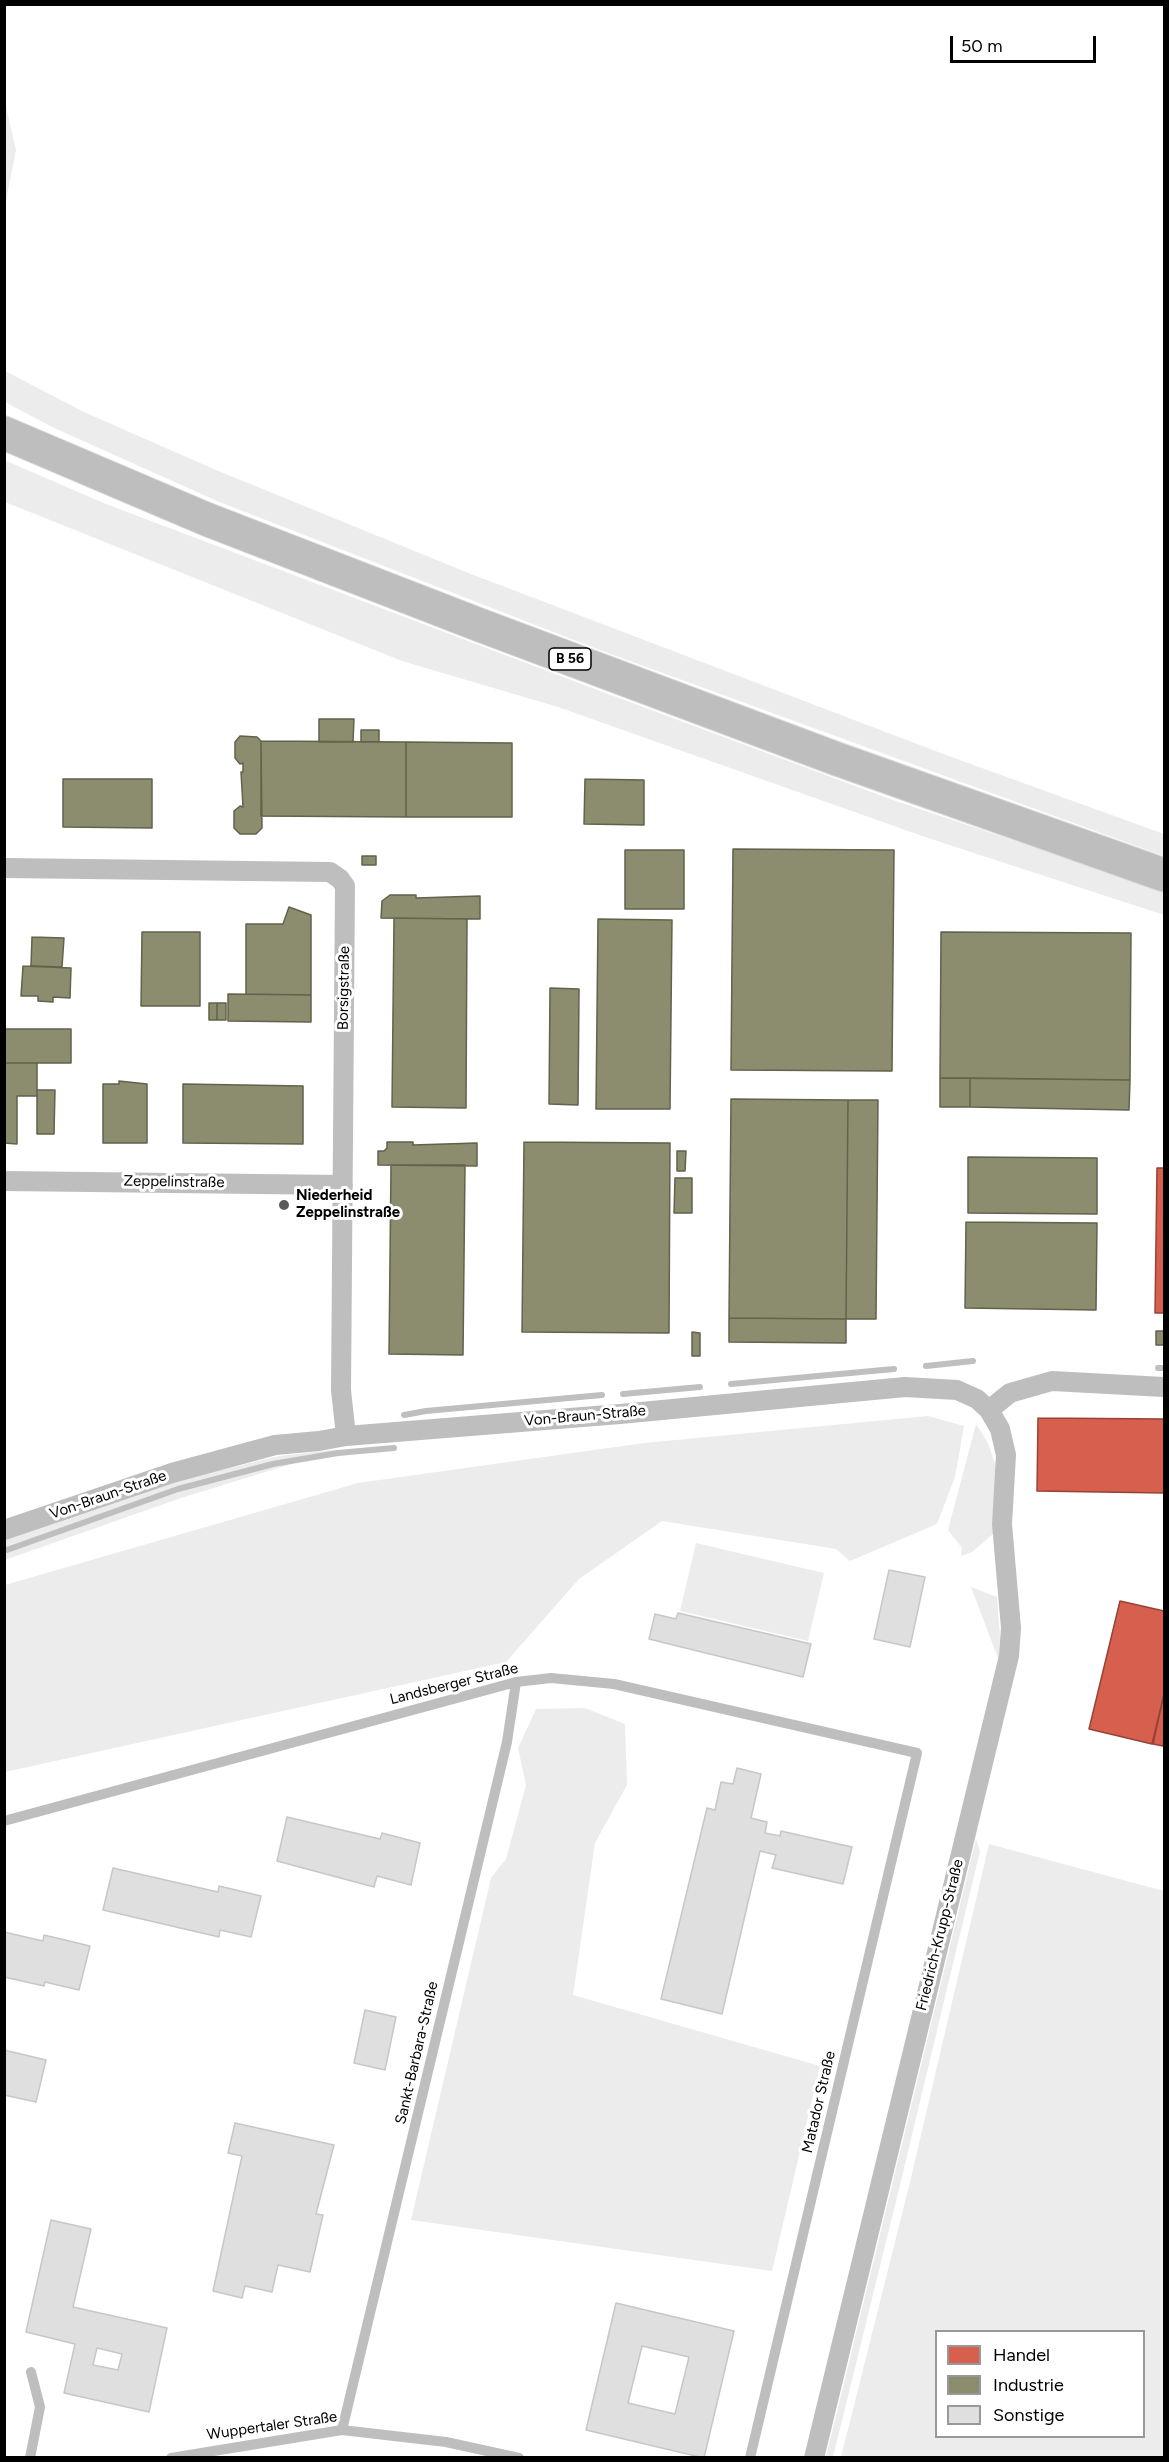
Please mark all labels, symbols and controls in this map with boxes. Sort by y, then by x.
scale bar [953,24,1098,62]
text: 50 m [961,35,1003,57]
road number: B 56 [549,648,591,670]
street label: Borsigstraße [334,946,354,1030]
street label: Zeppelinstraße [123,1172,225,1192]
place label: Niederheid Zeppelinstraße [296,1187,400,1222]
marker: Niederheid Zeppelinstraße [277,1198,291,1212]
street label: Von-Braun-Straße [523,1402,647,1430]
street label: Von-Braun-Straße [47,1467,169,1523]
street label: Landsberger Straße [388,1659,520,1709]
street label: Friedrich-Krupp-Straße [912,1857,968,2013]
street label: Sankt-Barbara-Straße [392,1980,442,2126]
street label: Matador Straße [799,2049,839,2155]
legend [935,2330,1145,2438]
text: Handel [993,2344,1050,2366]
text: Industrie [993,2374,1064,2396]
text: Sonstige [993,2404,1064,2426]
street label: Wuppertaler Straße [206,2408,338,2444]

